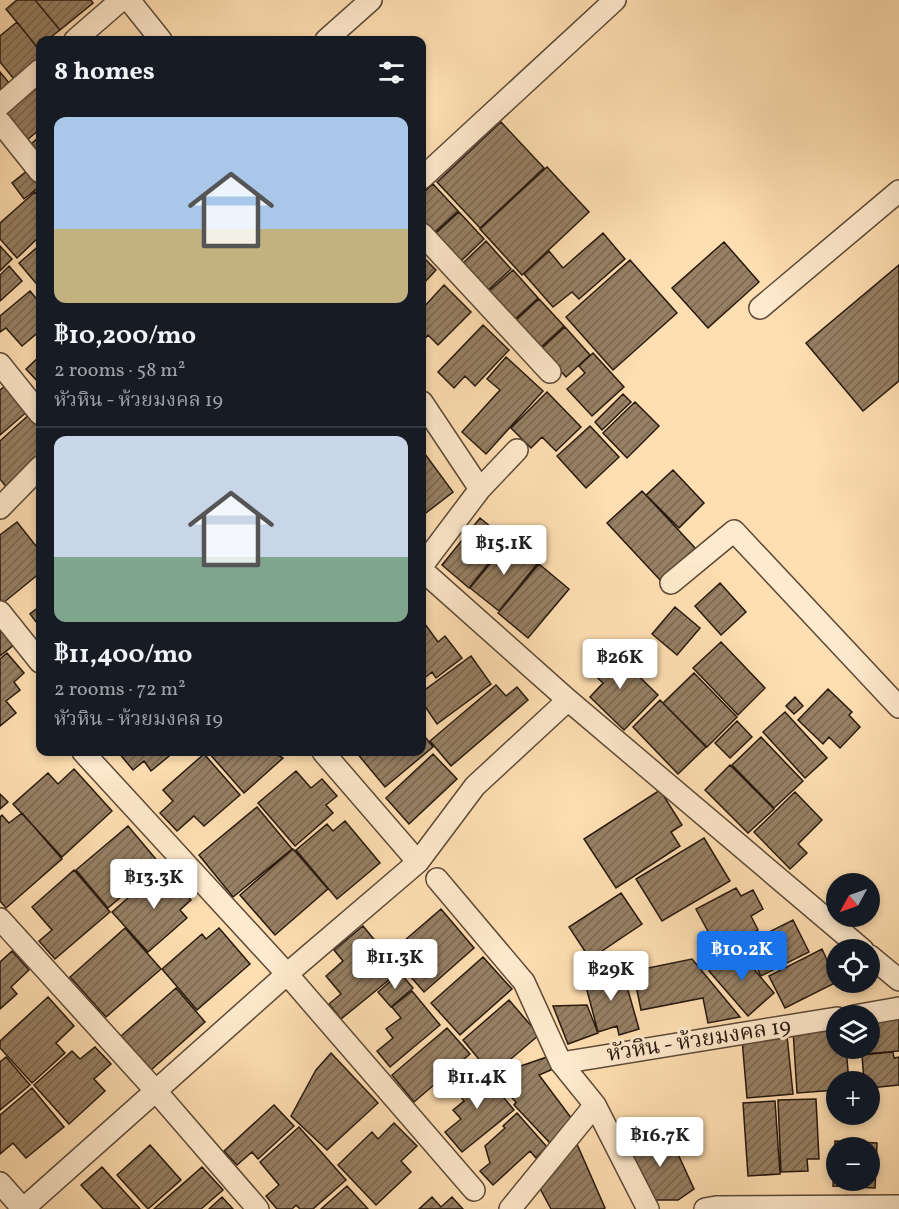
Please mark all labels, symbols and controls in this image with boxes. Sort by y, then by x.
text: 8 homes [54,54,155,90]
icon: filters [375,56,408,89]
icon: home [177,156,285,264]
text: ฿10,200/mo [54,318,196,354]
text: 2 rooms · 58 m² [54,357,185,385]
text: หัวหิน - ห้วยมงคล 19 [54,387,223,415]
icon: home [177,475,285,583]
pin: ฿15.1K [455,525,553,576]
text: ฿15.1K [475,530,533,558]
text: ฿11,400/mo [54,637,193,673]
pin: ฿26K [584,639,656,690]
text: ฿26K [596,644,644,672]
text: 2 rooms · 72 m² [54,676,186,704]
text: หัวหิน - ห้วยมงคล 19 [54,706,223,734]
pin: ฿13.3K [105,859,203,910]
text: ฿13.3K [124,864,184,892]
north arrow [826,873,880,927]
map controls [826,873,880,1191]
pin: ฿10.2K [693,931,791,982]
text: ฿10.2K [711,936,773,964]
pin: ฿11.3K [346,939,444,990]
button: locate [826,939,880,993]
text: ฿11.3K [366,944,424,972]
pin: ฿29K [575,951,647,1002]
text: ฿29K [587,956,635,984]
button: layers [826,1005,880,1059]
street label: หัวหิน - ห้วยมงคล 19 [605,1011,793,1071]
pin: ฿11.4K [428,1059,526,1110]
text: ฿11.4K [447,1064,507,1092]
button: + [826,1071,880,1125]
pin: ฿16.7K [611,1117,709,1168]
text: ฿16.7K [630,1122,690,1150]
button: − [826,1137,880,1191]

